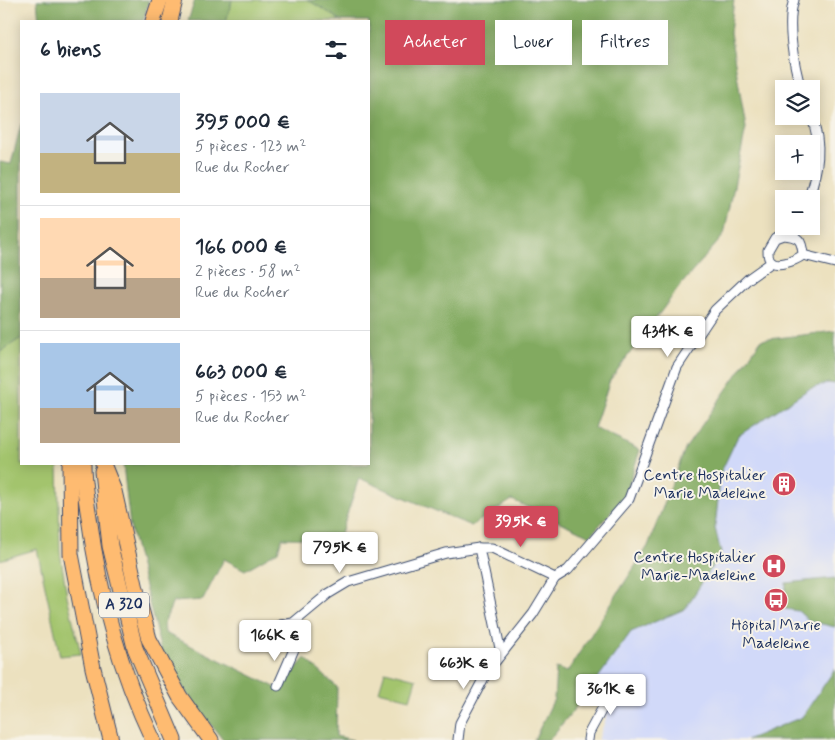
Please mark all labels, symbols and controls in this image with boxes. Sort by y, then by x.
chip: Acheter [385,20,485,65]
chip: Louer [495,20,572,65]
chip: Filtres [582,20,668,65]
text: 6 biens [40,36,101,64]
icon: filters [322,36,350,64]
map controls [775,80,820,235]
button: layers [775,80,820,125]
text: 395 000 € [195,108,290,136]
icon: home [80,113,140,173]
button: + [775,135,820,180]
text: 5 pièces · 123 m² [195,136,306,157]
text: Rue du Rocher [195,157,290,178]
button: − [775,190,820,235]
text: 166 000 € [195,233,287,261]
icon: home [80,238,140,298]
text: 2 pièces · 58 m² [195,261,301,282]
text: Rue du Rocher [195,282,290,303]
pin: 434K € [627,316,709,358]
text: 434K € [642,321,694,342]
text: 663 000 € [195,358,287,386]
icon: home [80,363,140,423]
text: 5 pièces · 153 m² [195,386,306,407]
text: Rue du Rocher [195,407,290,428]
place label: Centre Hospitalier Marie Madeleine [643,465,766,504]
building icon: Centre Hospitalier Marie Madeleine [771,471,797,497]
pin: 395K € [480,506,562,548]
text: 395K € [495,511,547,532]
pin: 795K € [299,532,381,574]
text: 795K € [313,537,367,558]
place label: Centre Hospitalier Marie-Madeleine [633,547,756,586]
hospital icon: Centre Hospitalier Marie-Madeleine [761,553,787,579]
bus stop icon: Hôpital Marie Madeleine [763,587,789,613]
road number: A 320 [99,592,149,618]
place label: Hôpital Marie Madeleine [731,615,821,654]
pin: 166K € [234,620,316,662]
text: 166K € [250,625,300,646]
pin: 663K € [423,648,505,690]
text: 663K € [439,653,489,674]
pin: 361K € [570,674,652,716]
text: 361K € [587,679,635,700]

